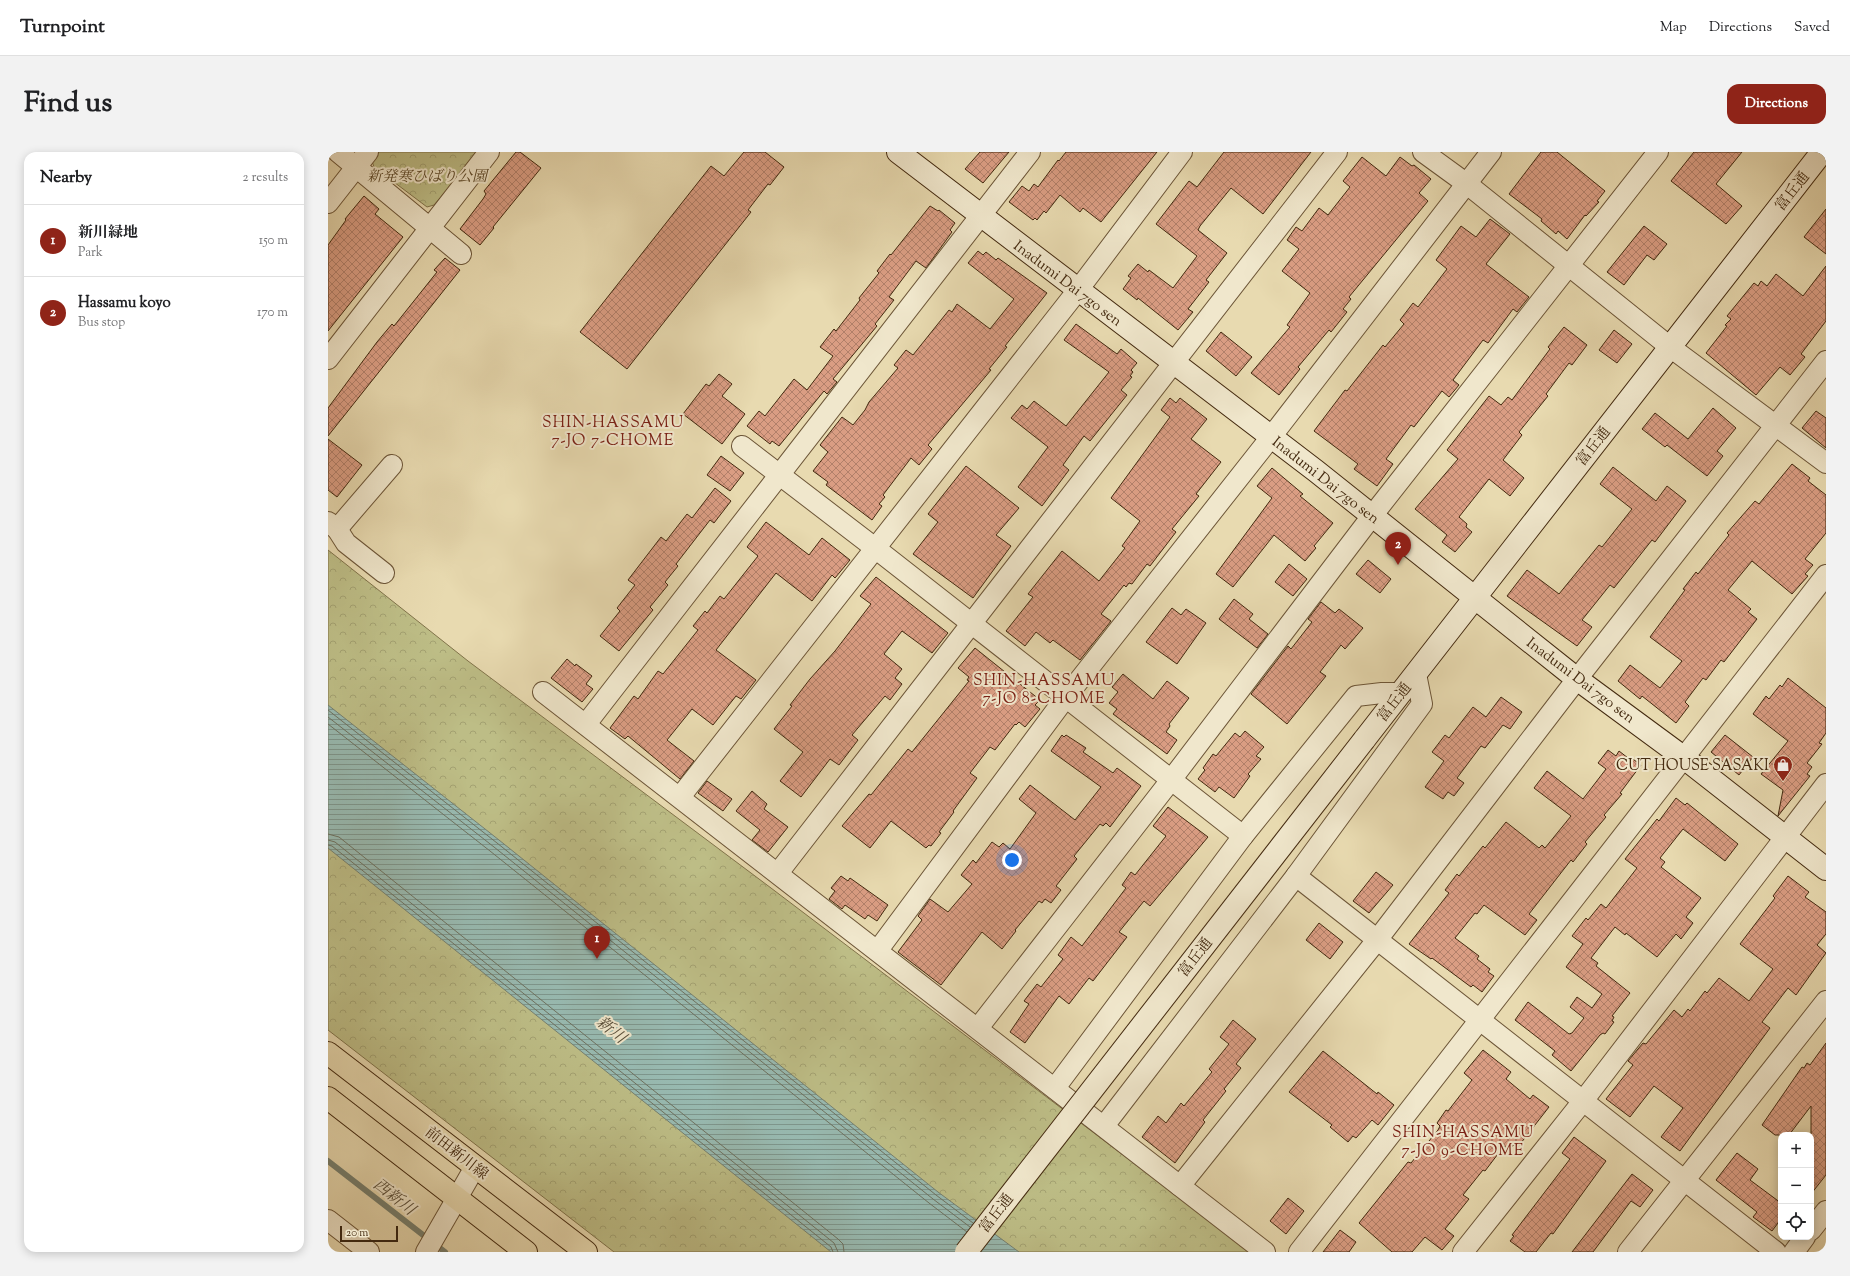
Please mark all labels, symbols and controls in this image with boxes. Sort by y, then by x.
text: Turnpoint [20,14,105,41]
text: Map [1660,18,1687,38]
text: Directions [1709,18,1772,38]
text: Saved [1794,18,1830,38]
text: Find us [24,84,112,124]
button: Directions [1727,84,1826,124]
text: Nearby [40,166,92,190]
park label: 新発寒ひばり公園 [367,167,490,188]
street label: 富丘通 [1771,168,1815,216]
text: 2 results [243,169,288,187]
text: 新川緑地 [78,223,138,244]
text: 1 [51,232,55,250]
text: 150 m [259,232,288,250]
street label: Inadumi Dai 7go sen [1008,236,1126,332]
text: Park [78,244,103,262]
text: Hassamu koyo [78,293,171,314]
text: 2 [50,304,56,322]
text: 170 m [257,304,288,322]
text: Bus stop [78,314,125,332]
district label: SHIN-HASSAMU 7-JO 7-CHOME [542,412,684,453]
street label: 富丘通 [1572,423,1616,471]
street label: Inadumi Dai 7go sen [1267,433,1383,530]
pin: 2 [1385,532,1411,565]
street label: Inadumi Dai 7go sen [1521,633,1639,729]
district label: SHIN-HASSAMU 7-JO 8-CHOME [973,670,1115,711]
street label: 富丘通 [1373,679,1417,727]
shop icon: CUT HOUSE SASAKI [1772,754,1794,782]
place label: CUT HOUSE SASAKI [1616,756,1769,777]
your location [1002,850,1022,870]
pin: 1 [584,926,610,959]
street label: 富丘通 [1174,934,1218,982]
water label: 新川 [591,1012,632,1051]
district label: SHIN-HASSAMU 7-JO 9-CHOME [1392,1122,1534,1163]
street label: 前田新川線 [420,1123,492,1186]
map controls [1778,1132,1814,1240]
button: + [1778,1132,1814,1168]
button: − [1778,1168,1814,1204]
water label: 西新川 [367,1174,421,1223]
street label: 富丘通 [975,1190,1019,1238]
button: locate [1778,1204,1814,1240]
scale bar [340,1224,398,1243]
text: 20 m [346,1225,368,1241]

